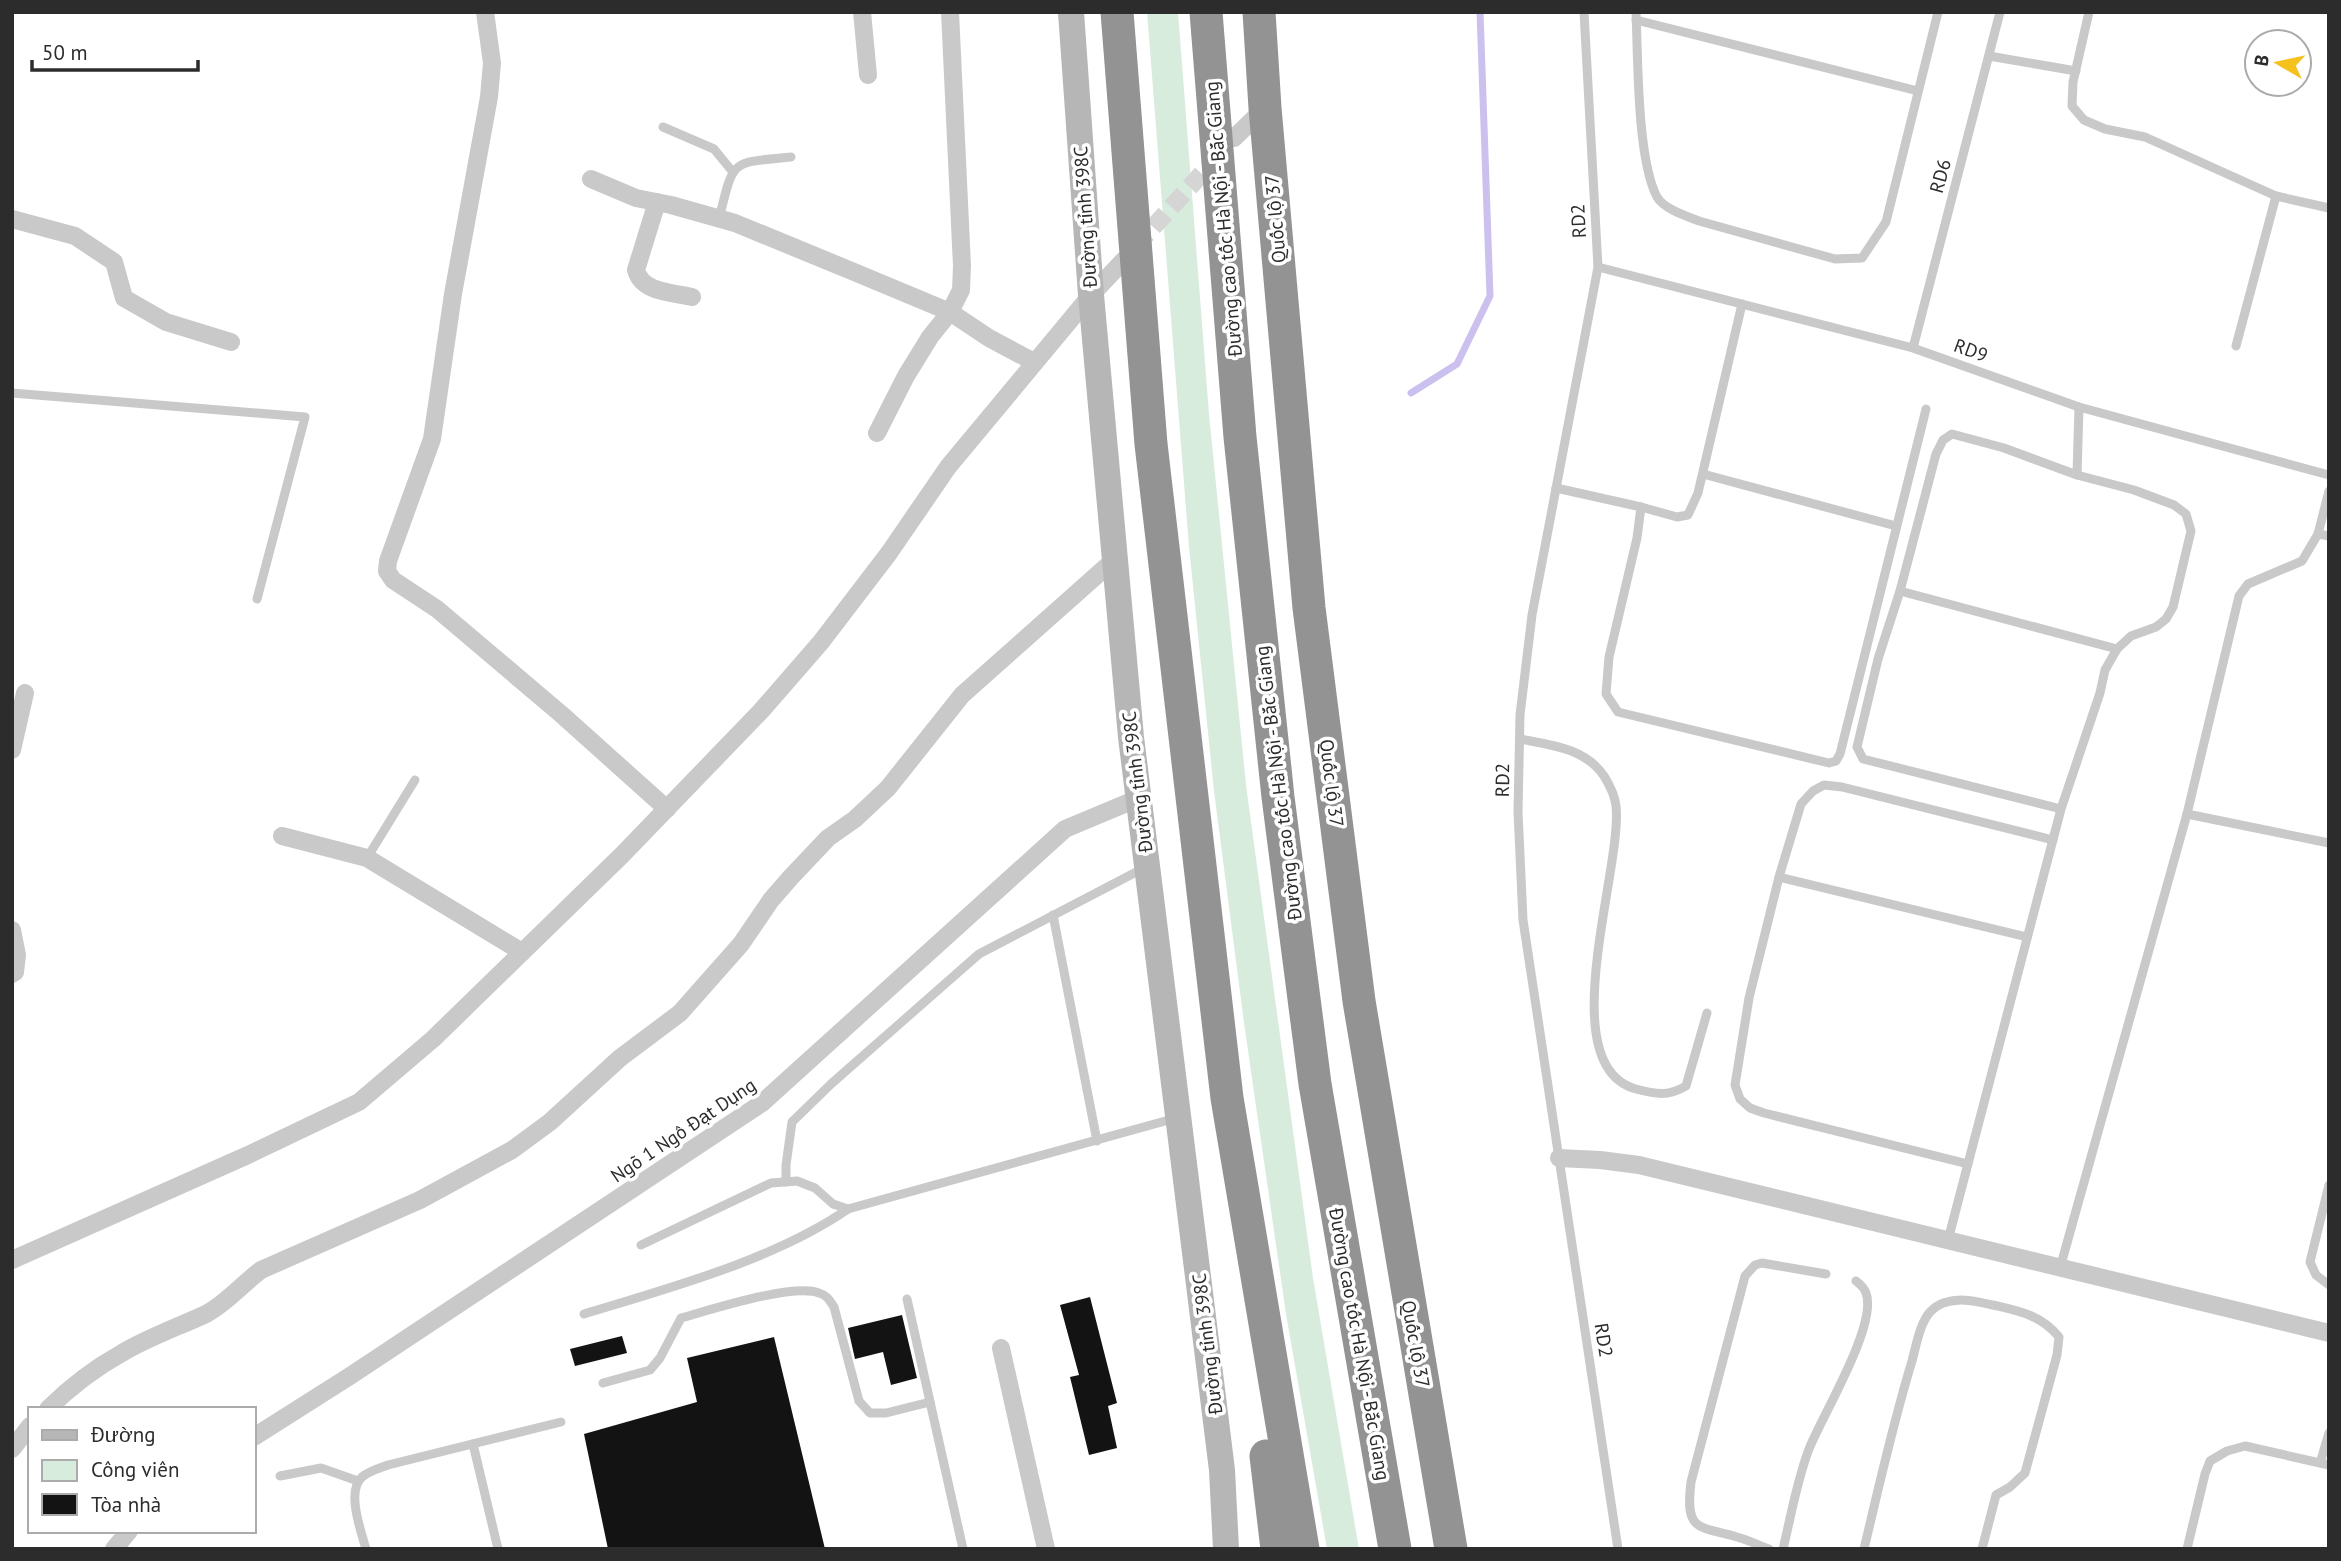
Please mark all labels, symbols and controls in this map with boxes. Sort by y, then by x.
scale bar [32,28,198,72]
north arrow [2243,28,2313,98]
text: 50 m [42,39,88,66]
text: B [2248,53,2274,68]
street label: Đường cao tốc Hà Nội - Bắc Giang [1199,80,1247,359]
street label: Đường tỉnh 398C [1068,145,1102,290]
street label: RD6 [1924,156,1956,196]
street label: Quốc lộ 37 [1259,174,1291,264]
street label: RD2 [1565,203,1591,239]
street label: RD9 [1951,333,1991,367]
street label: Đường cao tốc Hà Nội - Bắc Giang [1249,644,1307,923]
street label: Đường tỉnh 398C [1116,710,1158,855]
street label: Quốc lộ 37 [1315,738,1349,828]
street label: RD2 [1490,763,1514,797]
street label: Ngõ 1 Ngô Đạt Dụng [606,1072,760,1188]
street label: Đường cao tốc Hà Nội - Bắc Giang [1324,1205,1396,1482]
street label: Đường tỉnh 398C [1186,1272,1228,1417]
street label: Quốc lộ 37 [1396,1298,1436,1390]
street label: RD2 [1589,1321,1619,1359]
legend [28,1407,256,1533]
text: Đường [90,1421,155,1448]
text: Công viên [91,1456,180,1483]
text: Tòa nhà [91,1491,161,1518]

